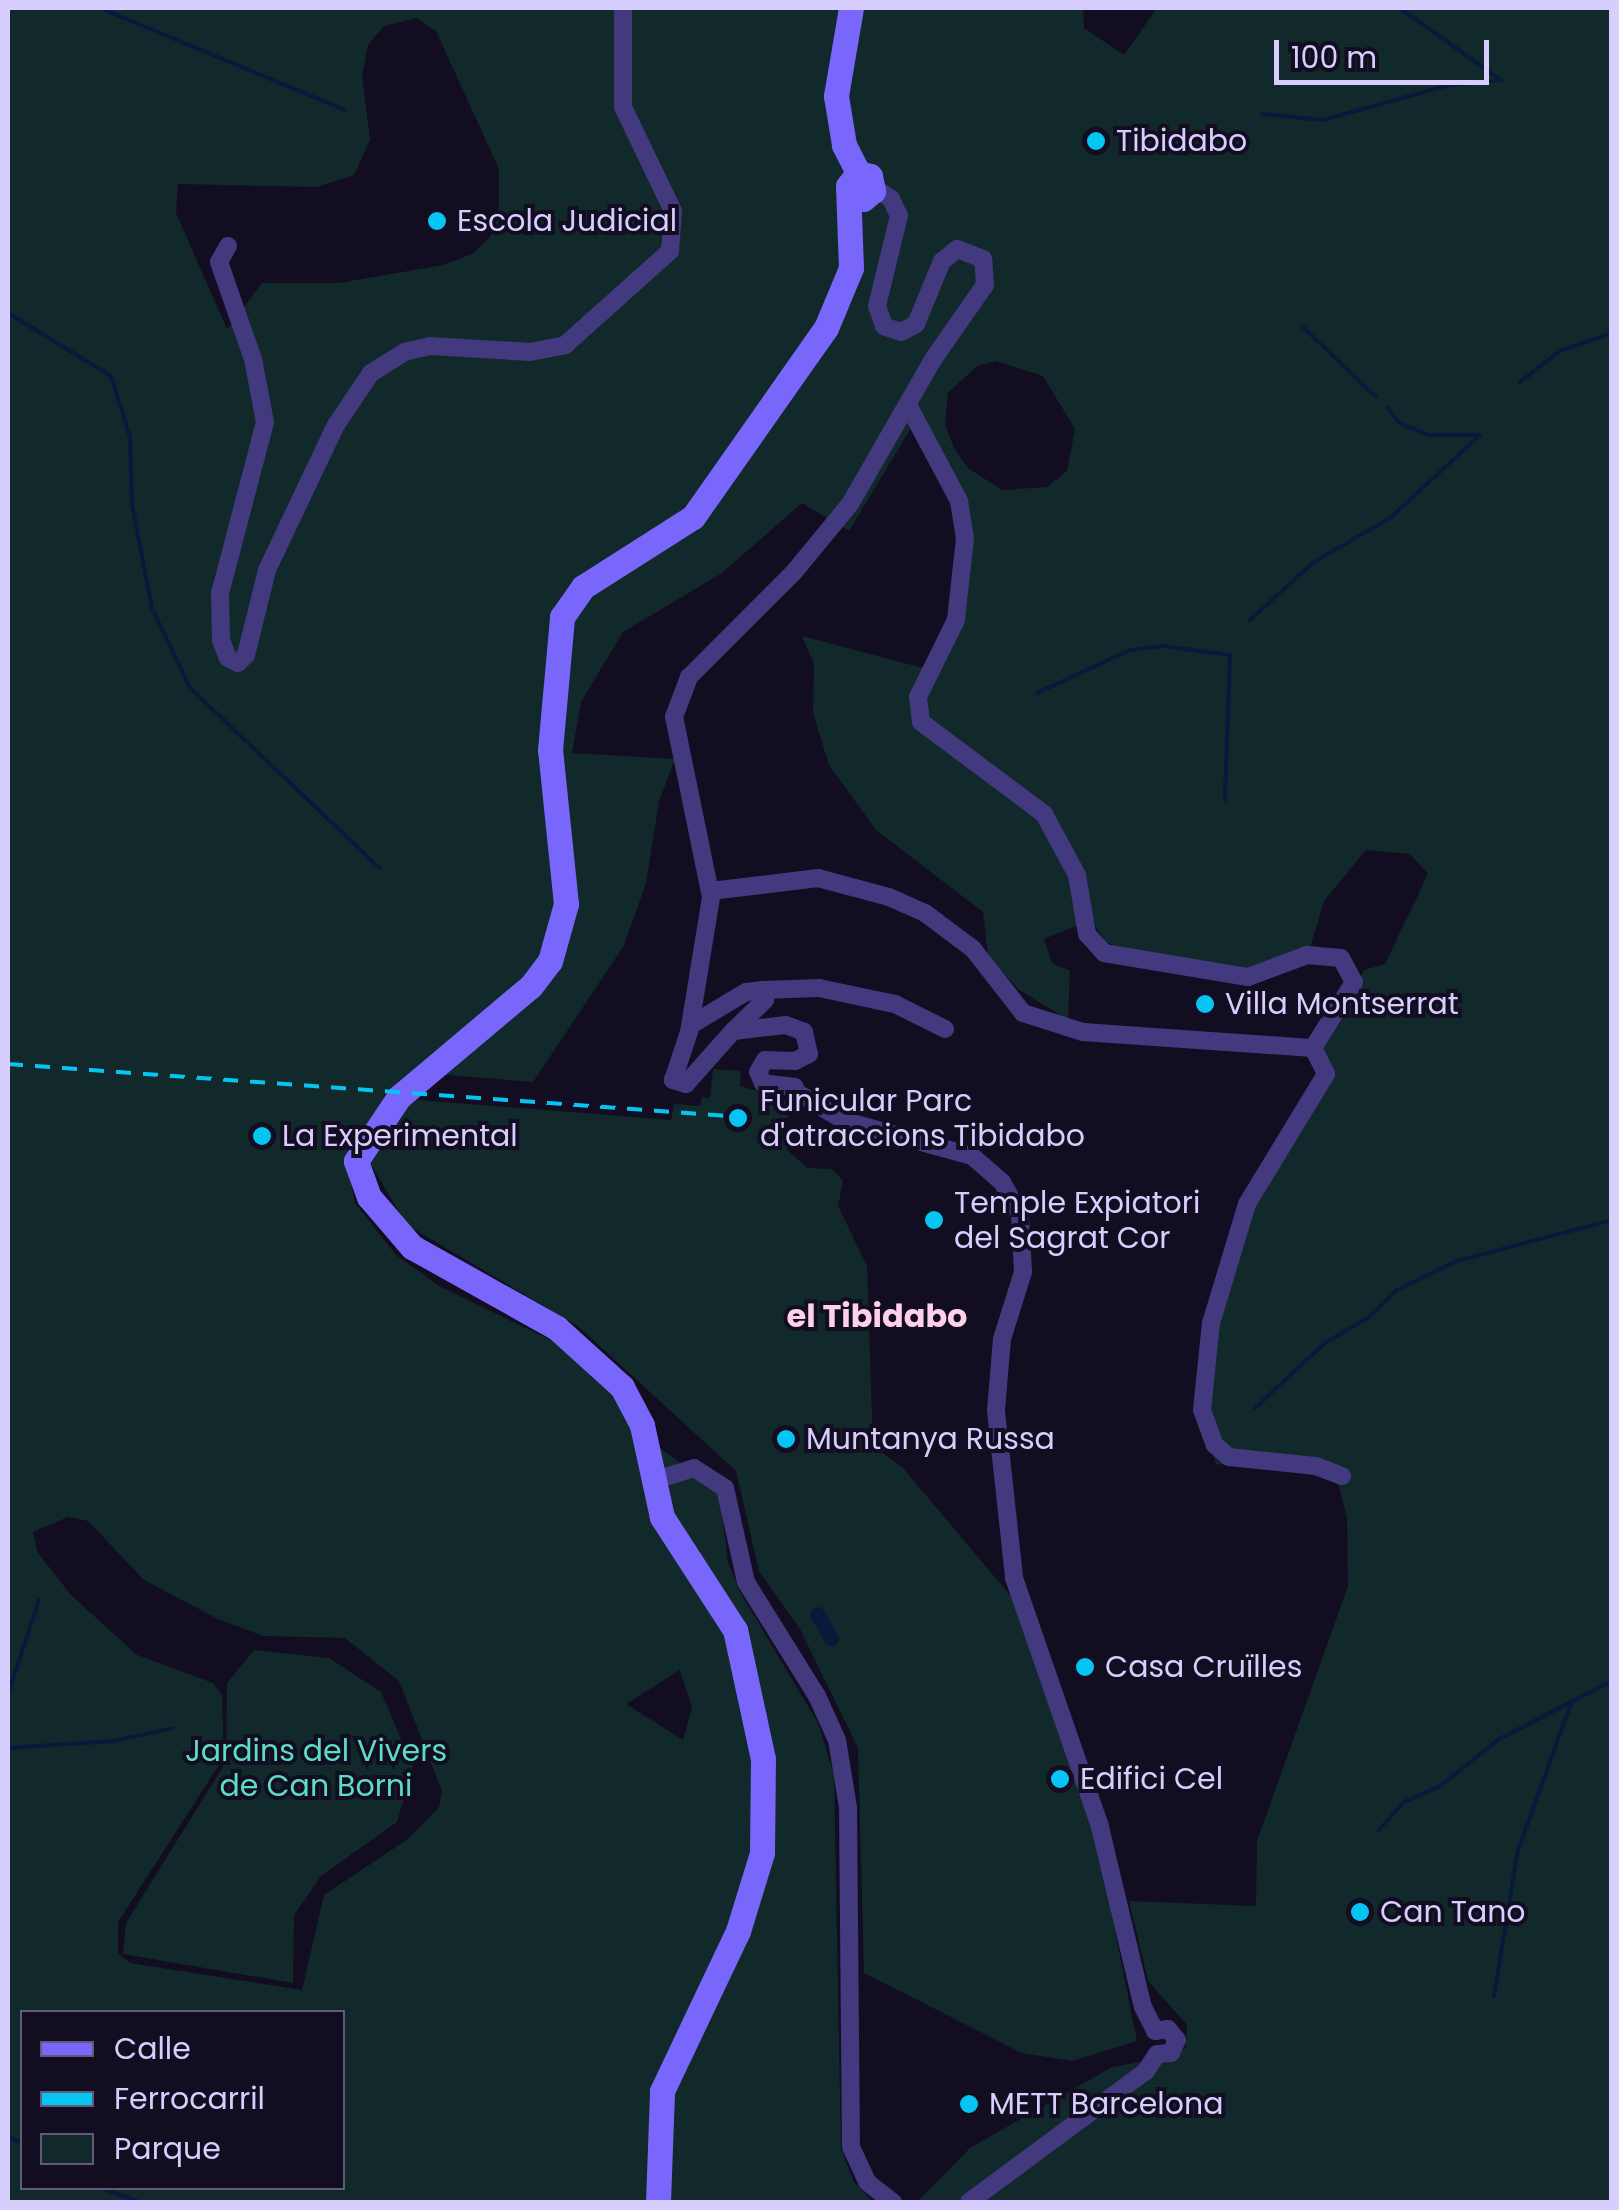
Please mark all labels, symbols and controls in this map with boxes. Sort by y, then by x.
scale bar [1279,20,1494,82]
text: 100 m [1291,36,1377,79]
place label: Tibidabo [1116,123,1247,159]
marker: Tibidabo [1085,130,1107,152]
place label: Escola Judicial [457,203,677,239]
marker: Escola Judicial [426,210,448,232]
place label: Villa Montserrat [1225,986,1459,1022]
marker: Villa Montserrat [1194,993,1216,1015]
place label: Funicular Parc d'atraccions Tibidabo [760,1083,1085,1154]
marker: Funicular Parc d'atraccions Tibidabo [725,1105,751,1131]
place label: La Experimental [282,1118,518,1154]
marker: La Experimental [251,1125,273,1147]
place label: Temple Expiatori del Sagrat Cor [954,1185,1200,1256]
marker: Temple Expiatori del Sagrat Cor [923,1209,945,1231]
district label: el Tibidabo [786,1297,968,1335]
place label: Muntanya Russa [806,1421,1055,1457]
marker: Muntanya Russa [775,1428,797,1450]
place label: Casa Cruïlles [1105,1649,1302,1685]
marker: Casa Cruïlles [1074,1656,1096,1678]
park label: Jardins del Vivers de Can Borni [185,1733,447,1804]
place label: Edifici Cel [1080,1761,1223,1797]
marker: Edifici Cel [1049,1768,1071,1790]
place label: Can Tano [1380,1894,1526,1930]
marker: Can Tano [1349,1901,1371,1923]
legend [20,2010,345,2190]
text: Calle [114,2027,191,2070]
text: Ferrocarril [114,2077,265,2120]
place label: METT Barcelona [989,2086,1223,2122]
marker: METT Barcelona [958,2093,980,2115]
text: Parque [114,2127,221,2170]

